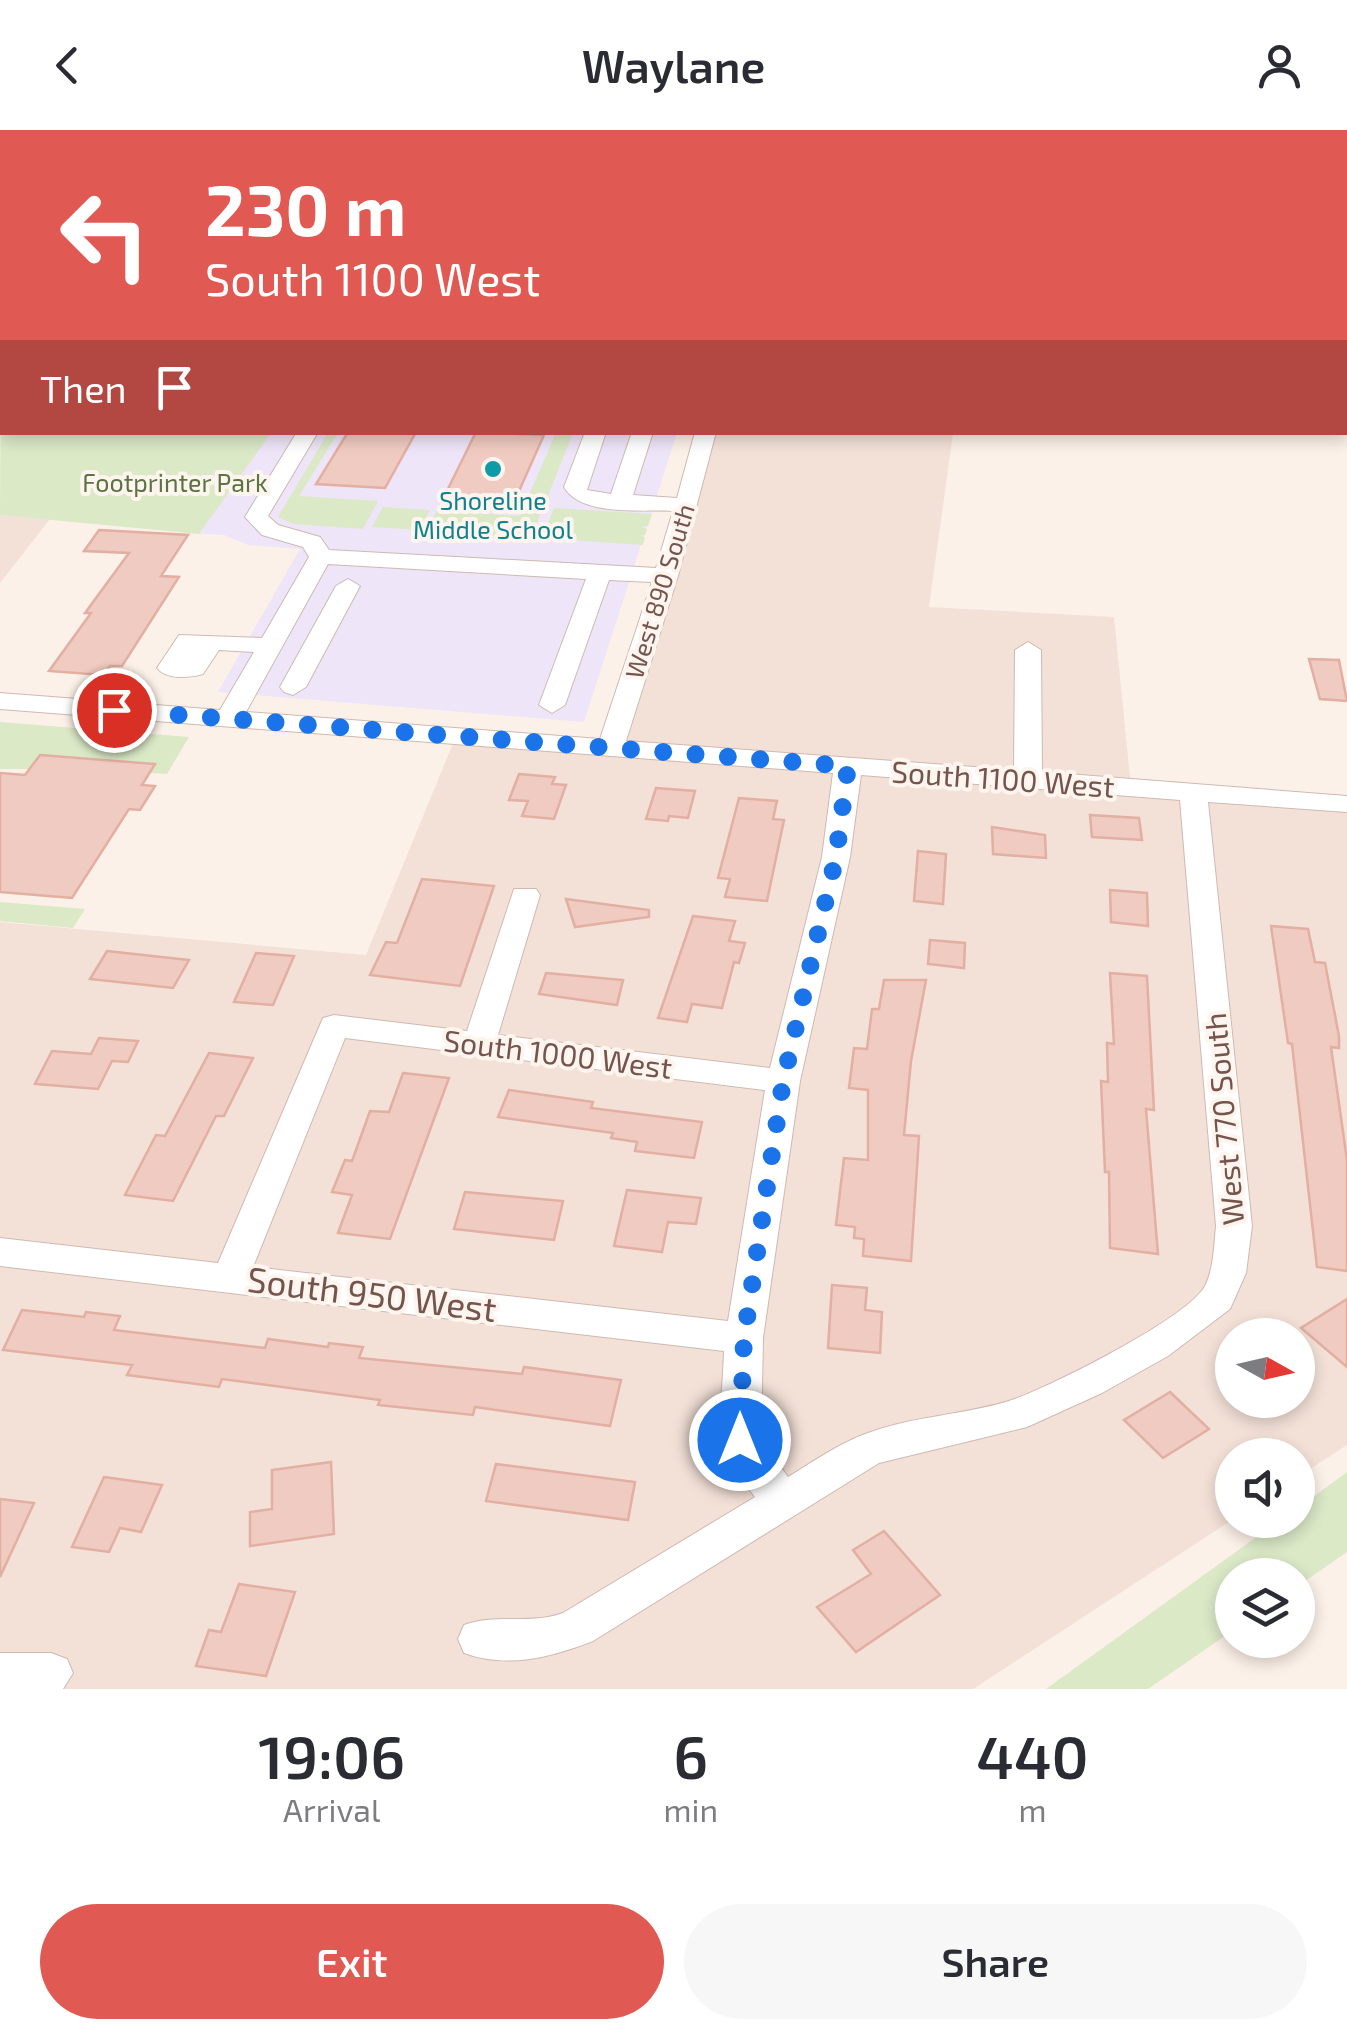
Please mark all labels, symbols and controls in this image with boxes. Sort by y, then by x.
icon: back [40,38,95,93]
text: Waylane [582,38,765,92]
icon: person [1252,38,1307,93]
text: 230 m [205,166,406,250]
icon: left [40,170,170,300]
text: South 1100 West [205,251,540,305]
icon: arrive [147,360,202,415]
text: Then [40,365,127,411]
marker: Shoreline Middle School [482,458,504,480]
park label: Footprinter Park [82,467,268,497]
place label: Shoreline Middle School [413,485,573,544]
street label: West 890 South [618,500,700,682]
pin [72,668,157,753]
icon: arrive [87,683,142,738]
street label: South 1100 West [890,752,1116,804]
street label: West 770 South [1196,1011,1250,1227]
street label: South 1000 West [442,1021,674,1085]
street label: South 950 West [245,1257,499,1329]
north arrow [1215,1318,1315,1418]
map controls [1215,1318,1315,1658]
position arrow [688,1388,792,1492]
button: sound [1215,1438,1315,1538]
button: layers [1215,1558,1315,1658]
text: 19:06 [258,1719,405,1791]
text: 6 [673,1719,708,1791]
text: 440 [976,1719,1089,1791]
text: Arrival [283,1790,380,1828]
text: min [663,1790,718,1828]
text: m [1018,1790,1046,1828]
button: Exit [40,1904,664,2019]
button: Share [684,1904,1307,2019]

